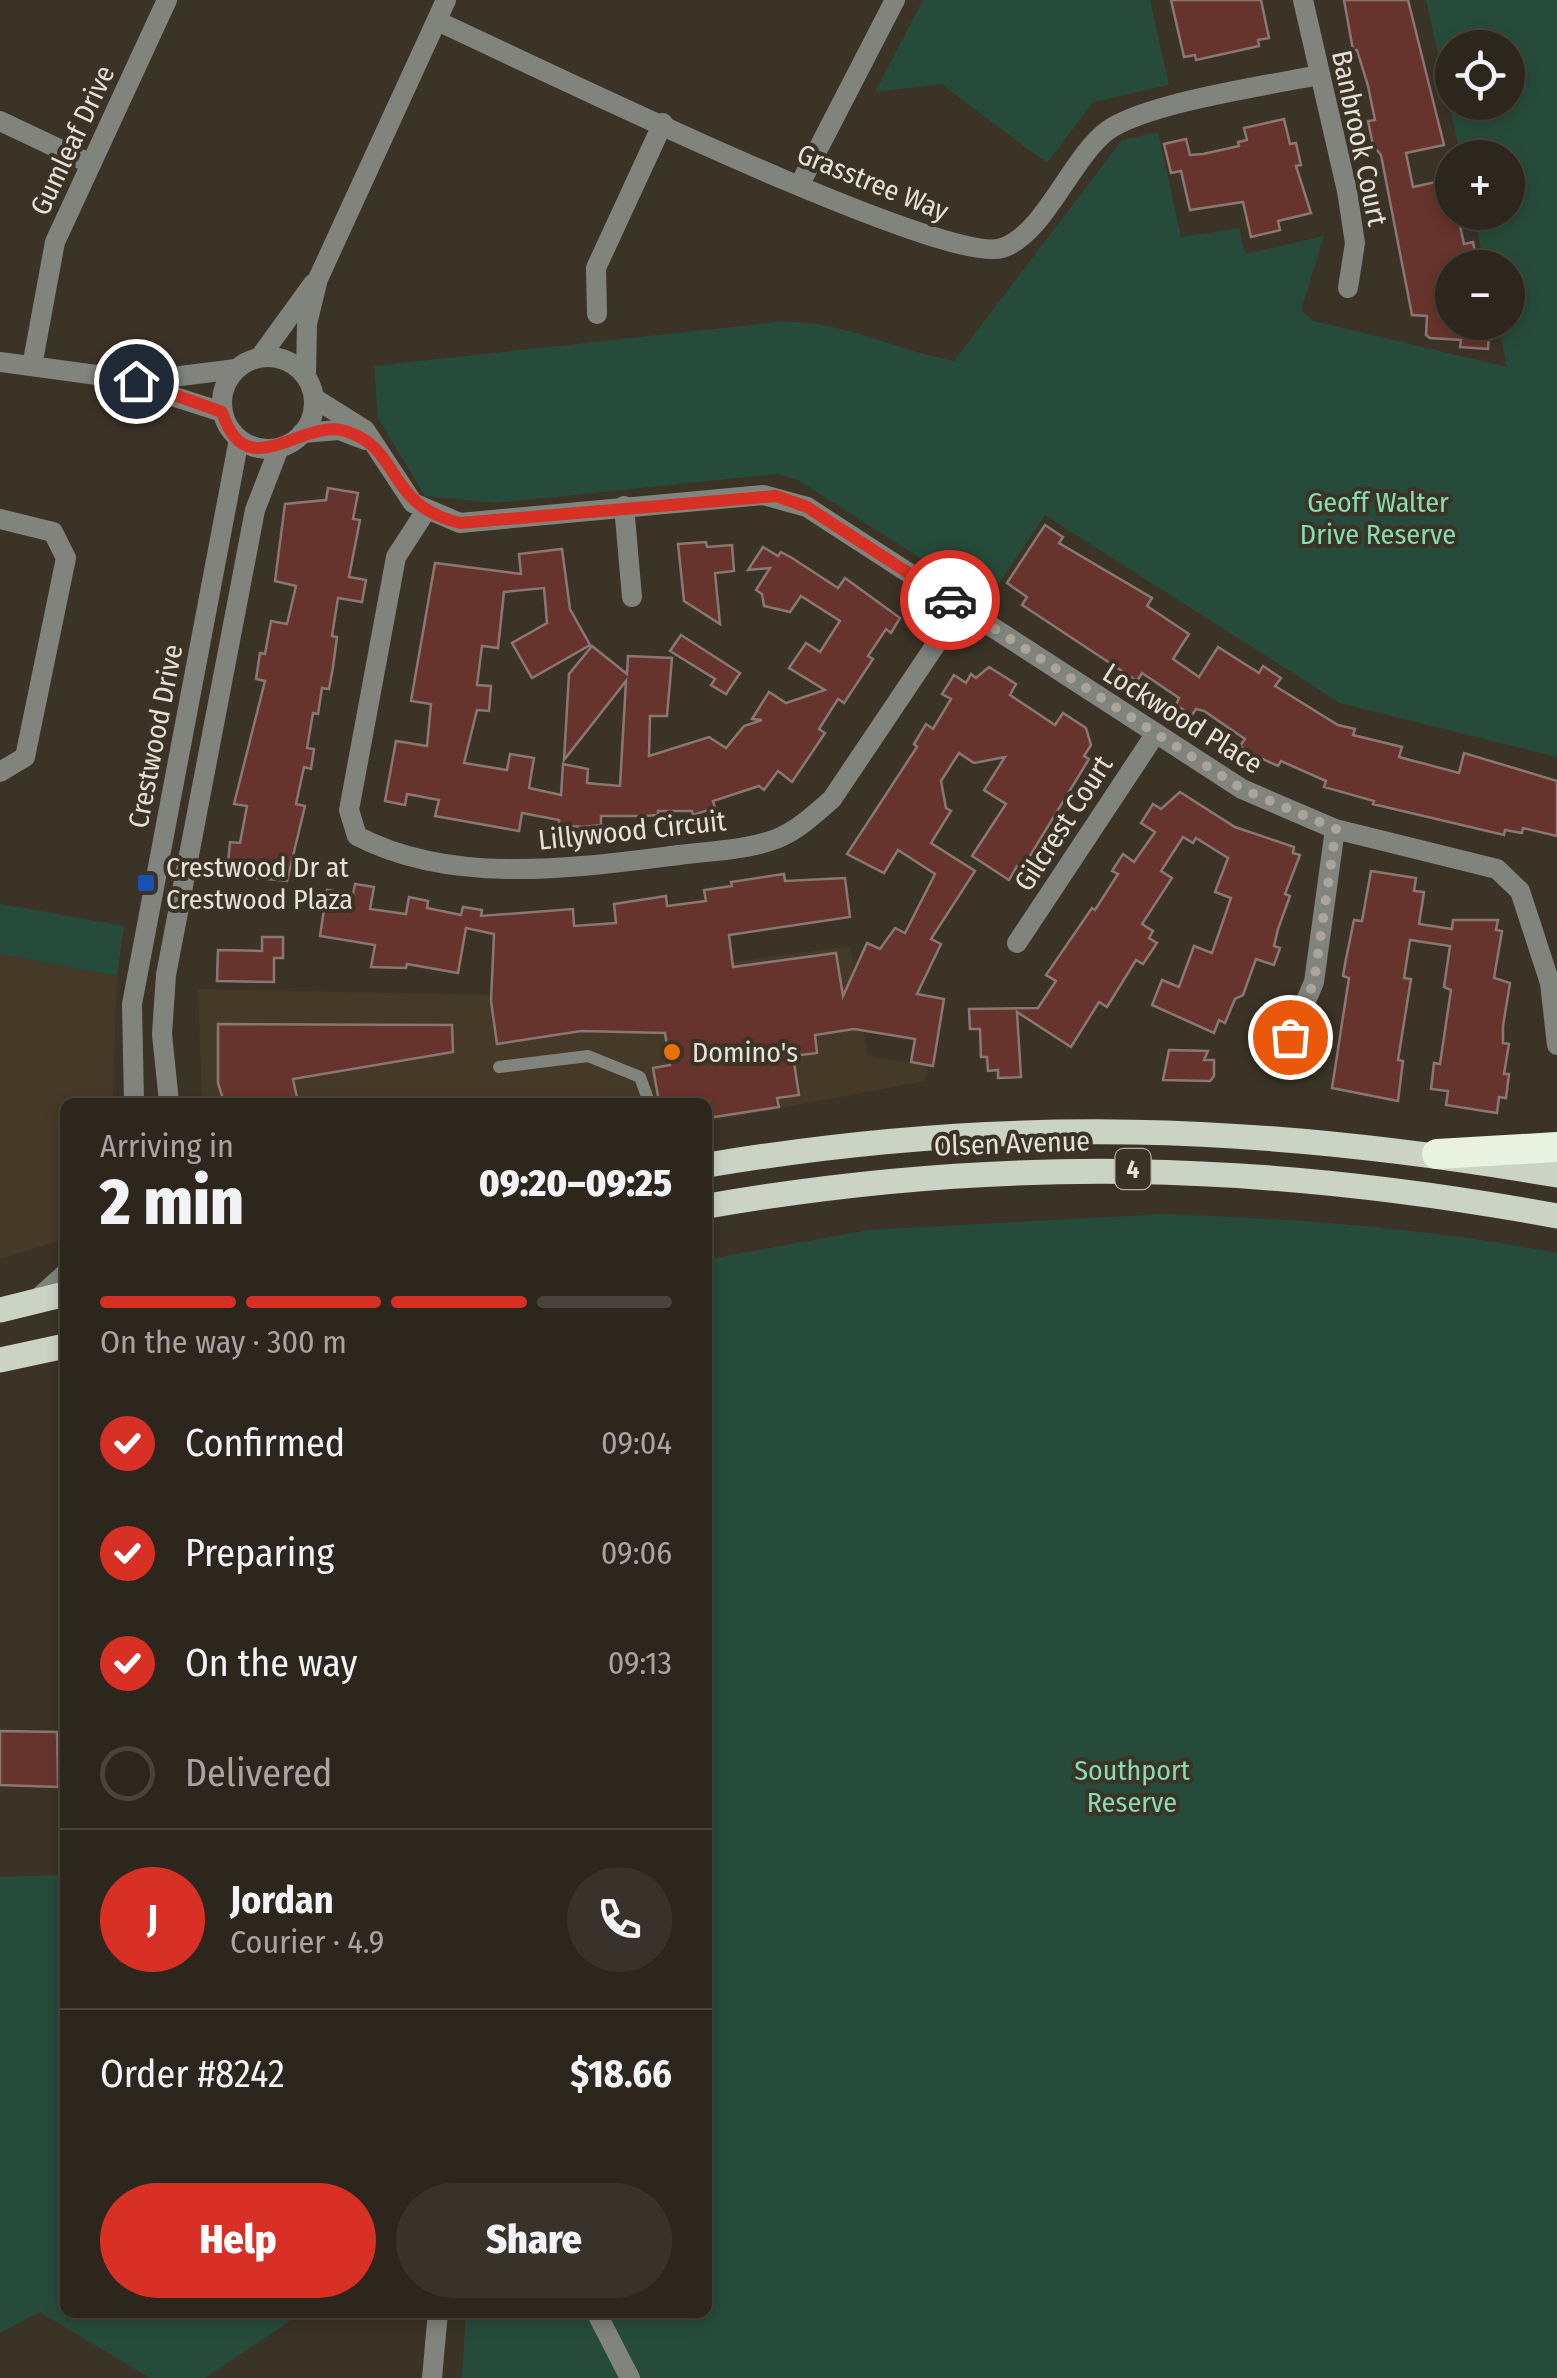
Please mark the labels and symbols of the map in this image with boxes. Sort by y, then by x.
street label: Banbrook Court [1325,47,1394,230]
street label: Gumleaf Drive [23,60,121,220]
street label: Grasstree Way [792,137,954,228]
pin [94,339,179,424]
park label: Geoff Walter Drive Reserve [1300,486,1456,551]
courier [900,550,1000,650]
street label: Crestwood Drive [122,641,189,831]
street label: Lockwood Place [1097,656,1268,781]
street label: Gilcrest Court [1007,749,1120,897]
street label: Lillywood Circuit [536,804,728,857]
place label: Crestwood Dr at Crestwood Plaza [166,851,353,916]
marker: Crestwood Dr at Crestwood Plaza [135,872,157,894]
pin [1248,995,1333,1080]
place label: Domino's [692,1036,798,1069]
marker: Domino's [661,1041,683,1063]
street label: Olsen Avenue [933,1124,1091,1163]
road number: 4 [1116,1149,1150,1189]
park label: Southport Reserve [1074,1754,1191,1819]

